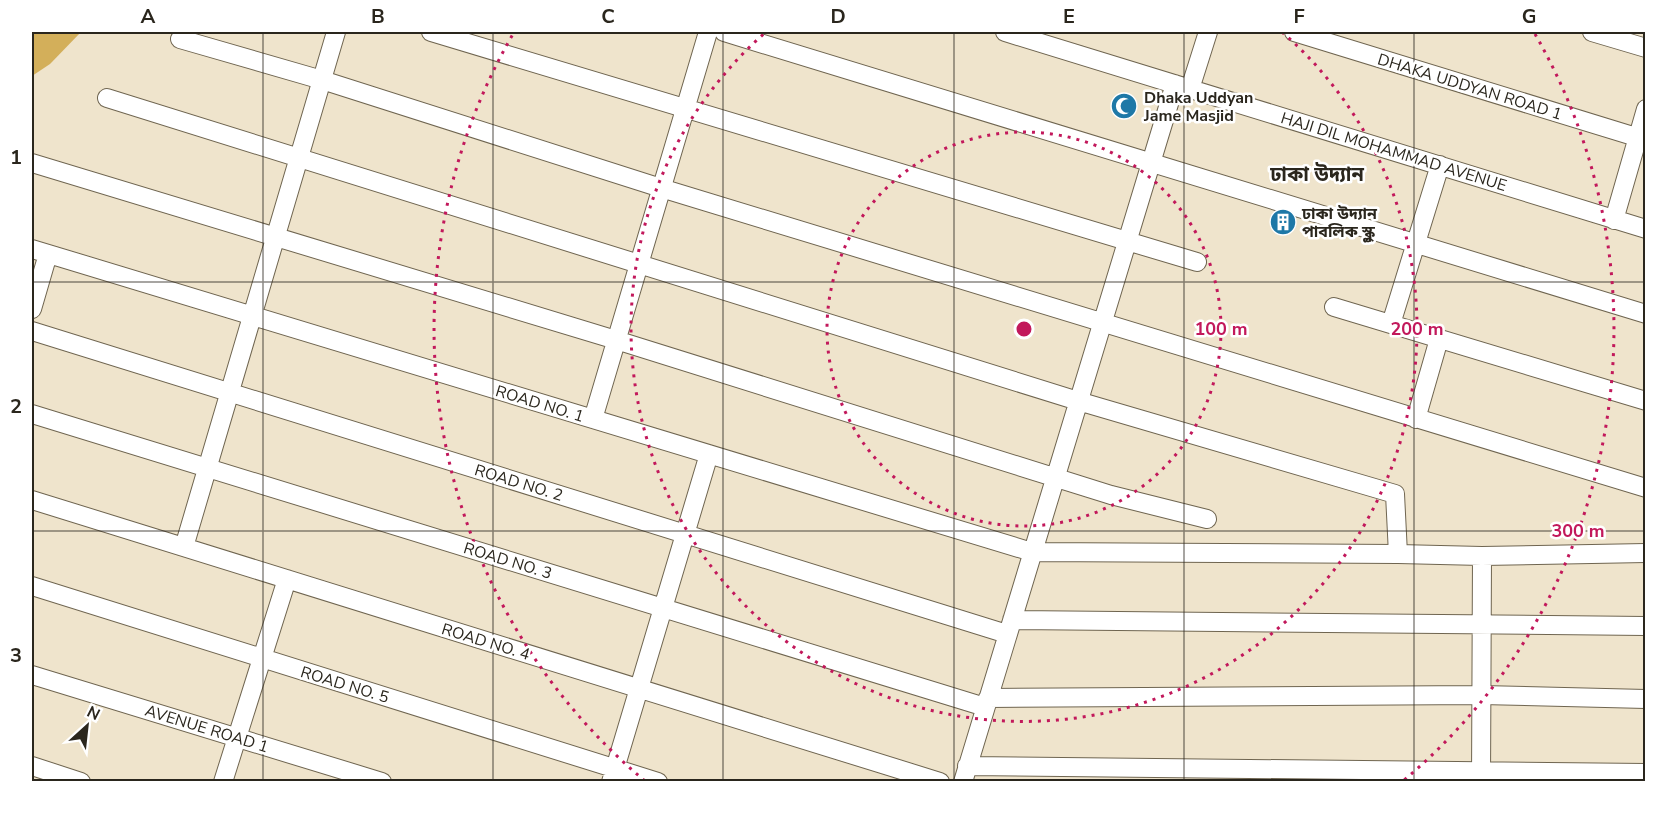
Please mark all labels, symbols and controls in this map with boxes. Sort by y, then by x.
text: A [141,3,156,30]
text: B [371,3,385,30]
text: C [601,3,615,30]
text: D [830,3,846,30]
text: E [1063,3,1075,30]
text: F [1293,3,1305,30]
text: G [1522,3,1536,30]
street label: DHAKA UDDYAN ROAD 1 [1375,48,1565,126]
place label: Dhaka Uddyan Jame Masjid [1143,87,1253,127]
mosque icon: Dhaka Uddyan Jame Masjid [1109,91,1139,121]
street label: HAJI DIL MOHAMMAD AVENUE [1278,107,1509,197]
text: 1 [10,144,22,171]
district label: ঢাকা উদ্যান [1269,161,1364,188]
place label: ঢাকা উদ্যান পাবলিক স্কুল [1301,203,1378,243]
building icon: ঢাকা উদ্যান পাবলিক স্কুল [1268,207,1298,237]
text: 100 m [1194,317,1248,341]
text: 200 m [1390,317,1444,341]
centre of rings [1014,319,1034,339]
street label: ROAD NO. 1 [493,380,587,428]
text: 2 [10,393,22,420]
street label: ROAD NO. 2 [472,459,566,507]
text: 300 m [1551,519,1605,543]
street label: ROAD NO. 3 [461,537,555,585]
street label: ROAD NO. 4 [439,618,533,666]
text: 3 [10,642,22,669]
street label: ROAD NO. 5 [298,661,392,709]
north arrow [57,696,117,756]
street label: AVENUE ROAD 1 [142,700,271,758]
text: N [83,701,104,726]

